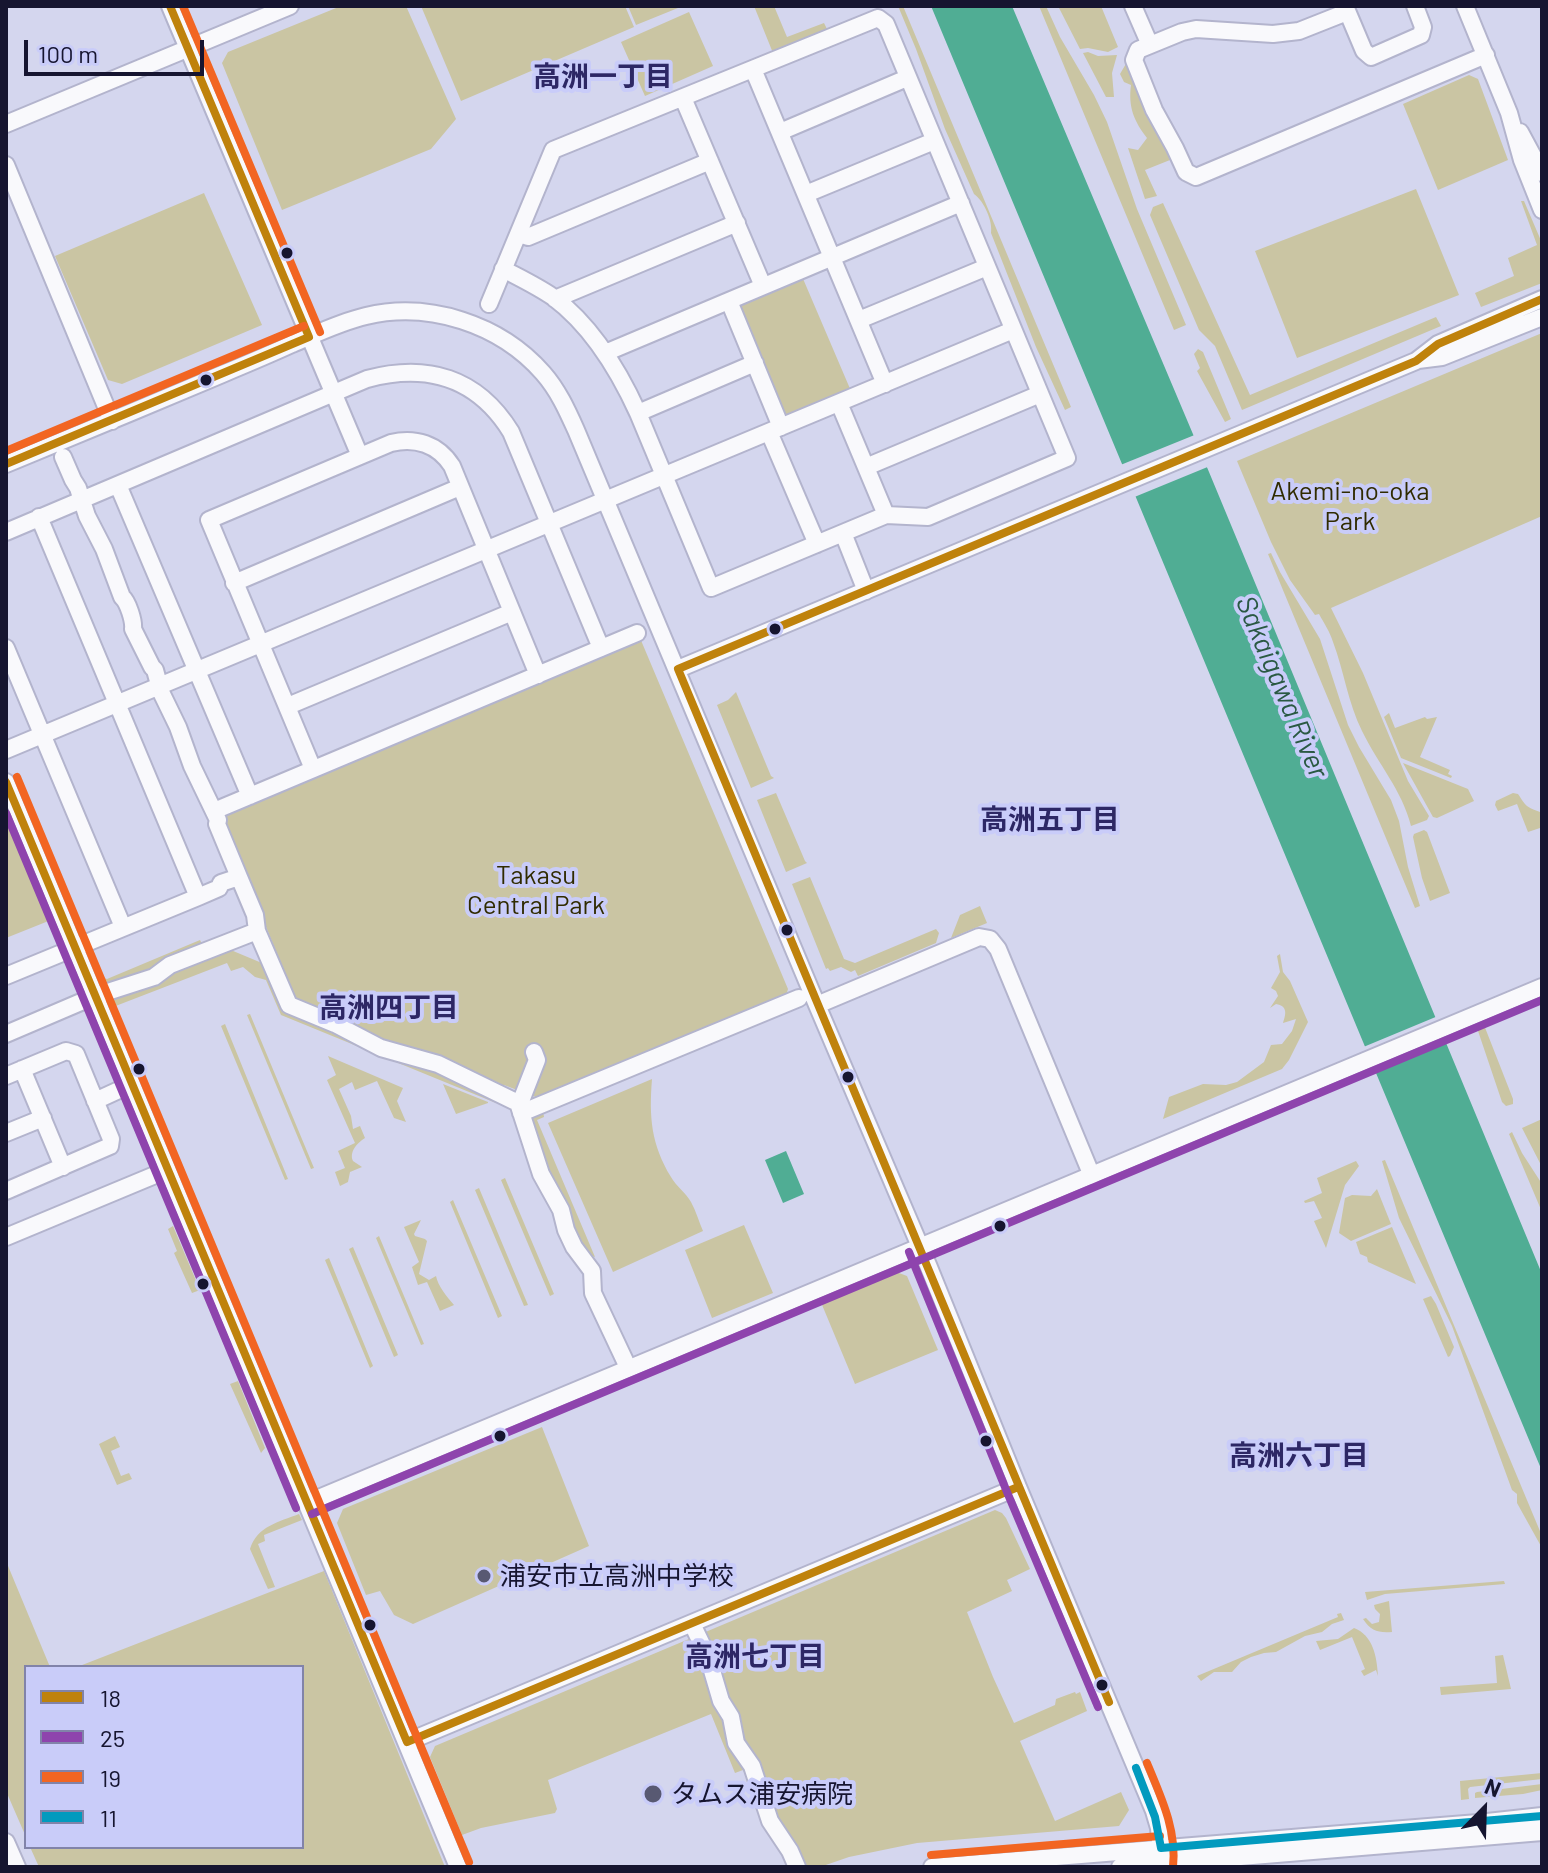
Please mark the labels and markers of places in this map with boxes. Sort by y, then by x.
unlabelled marker [279,245,295,261]
unlabelled marker [198,372,214,388]
unlabelled marker [767,621,783,637]
unlabelled marker [779,922,795,938]
unlabelled marker [131,1061,147,1077]
unlabelled marker [840,1069,856,1085]
unlabelled marker [992,1218,1008,1234]
unlabelled marker [195,1276,211,1292]
unlabelled marker [492,1428,508,1444]
unlabelled marker [978,1433,994,1449]
place label: 浦安市立高洲中学校 [500,1560,734,1592]
marker: 浦安市立高洲中学校 [475,1567,493,1585]
unlabelled marker [362,1617,378,1633]
unlabelled marker [1094,1677,1110,1693]
place label: タムス浦安病院 [671,1778,853,1810]
marker: タムス浦安病院 [642,1783,664,1805]

